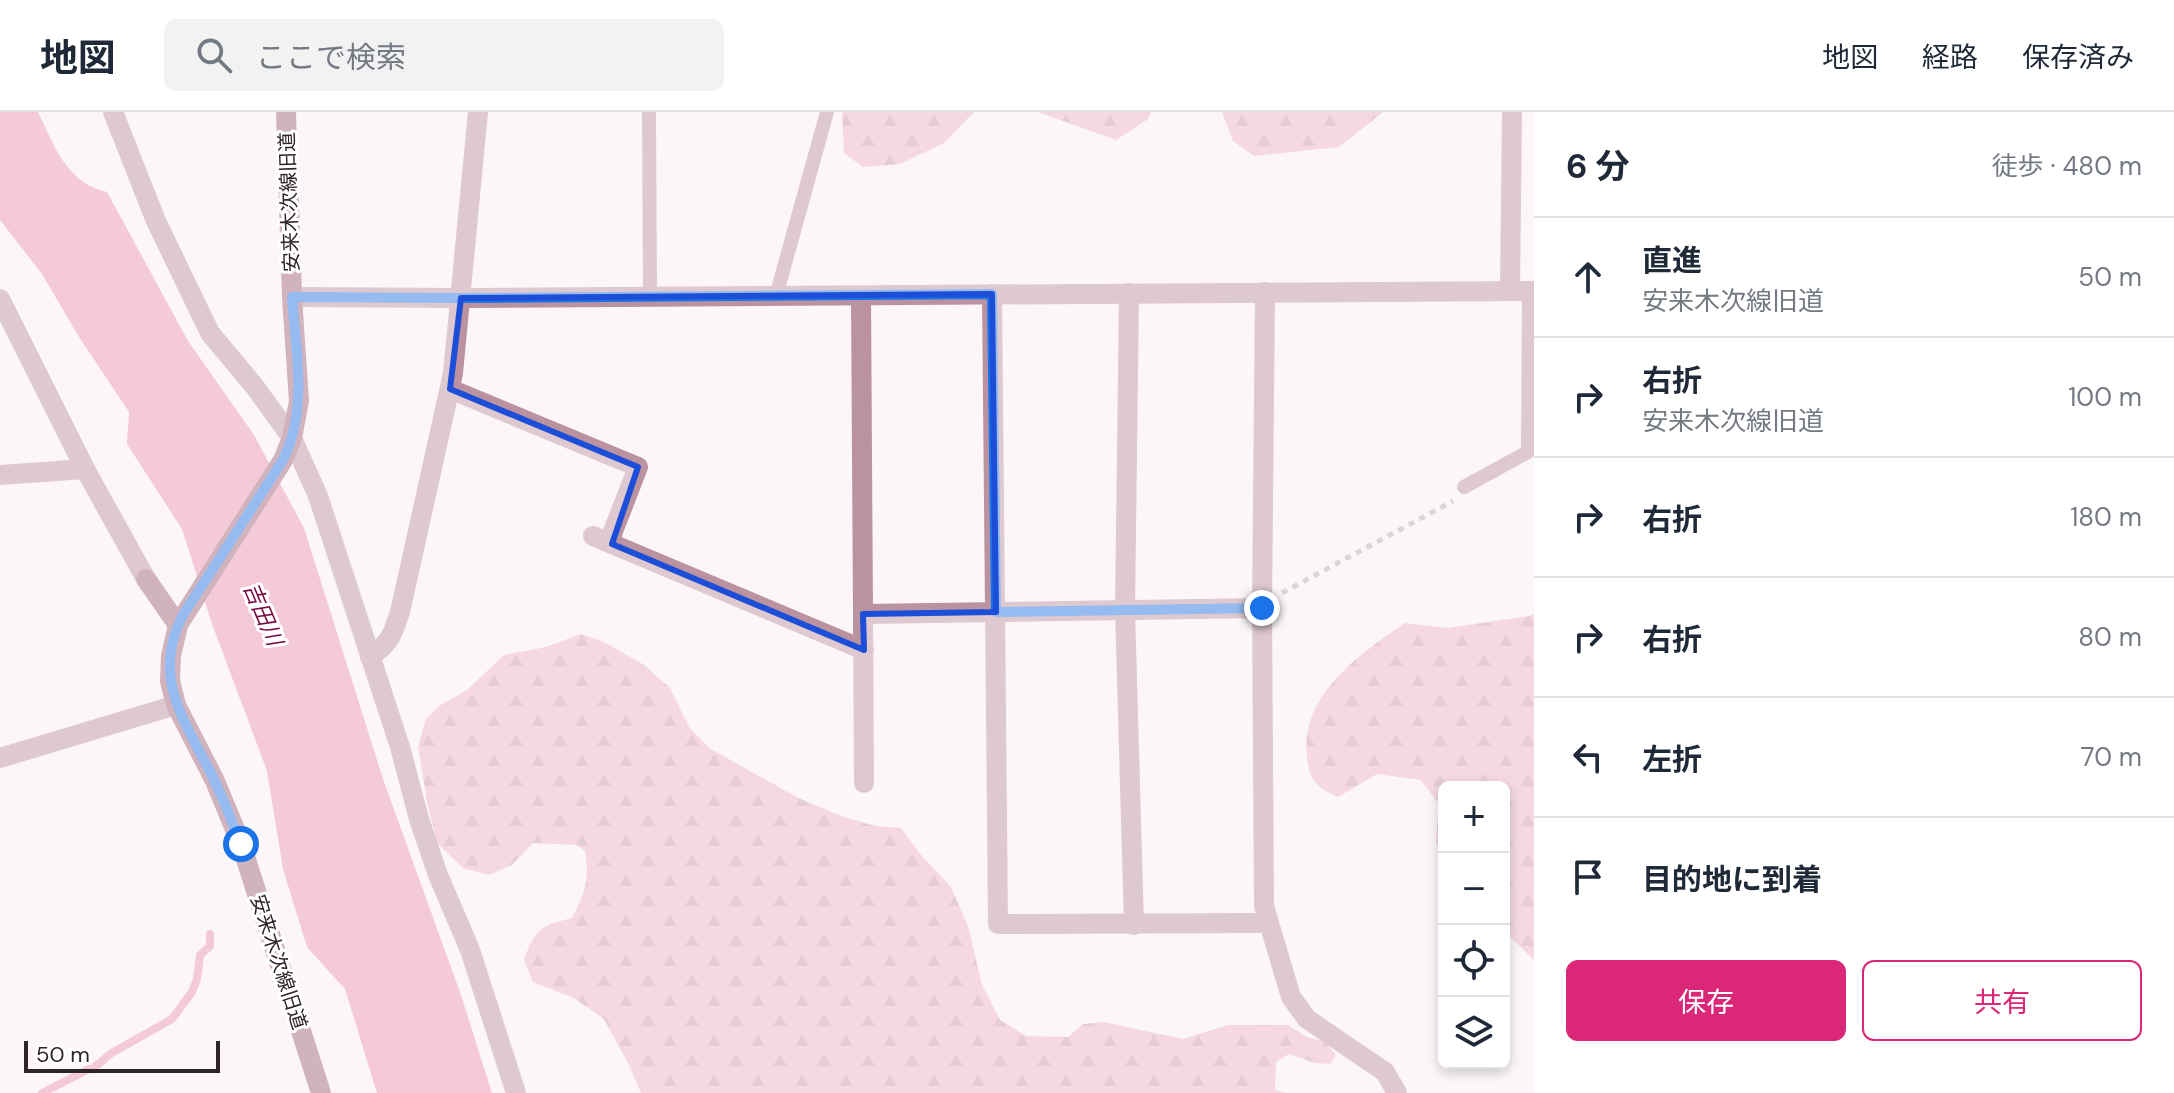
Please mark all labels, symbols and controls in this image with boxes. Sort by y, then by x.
search box [164,19,724,91]
text: 地図 [40,33,116,83]
icon: search [192,33,236,77]
text: ここで検索 [256,38,406,77]
text: 地図 [1822,39,1878,76]
text: 経路 [1922,39,1978,76]
text: 保存済み [2022,39,2134,76]
street label: 安来木次線旧道 [274,132,304,272]
text: 6 分 [1566,144,1630,189]
text: 徒歩 · 480 m [1992,149,2142,183]
text: 直進 [1642,241,1702,280]
icon: ahead [1566,255,1610,299]
text: 50 m [2078,260,2142,294]
text: 安来木次線旧道 [1642,284,1824,318]
text: 右折 [1642,361,1702,400]
icon: right [1566,375,1610,419]
text: 100 m [2068,380,2142,414]
text: 安来木次線旧道 [1642,404,1824,438]
icon: right [1566,495,1610,539]
text: 右折 [1642,500,1702,539]
text: 180 m [2070,500,2142,534]
water label: 吉田川 [237,578,290,652]
route end [1244,590,1280,626]
icon: right [1566,615,1610,659]
text: 右折 [1642,620,1702,659]
text: 80 m [2078,620,2142,654]
icon: left [1566,735,1610,779]
text: 左折 [1642,740,1702,779]
text: 70 m [2081,740,2142,774]
map controls [1438,781,1510,1069]
button: + [1438,781,1510,853]
route start [223,826,259,862]
button: − [1438,853,1510,925]
icon: arrive [1566,855,1610,899]
text: 目的地に到着 [1642,860,1822,899]
street label: 安来木次線旧道 [245,891,313,1033]
button: locate [1438,925,1510,997]
button: 保存 [1566,960,1846,1041]
button: 共有 [1862,960,2142,1041]
button: layers [1438,997,1510,1069]
scale bar [24,1037,220,1073]
text: 50 m [36,1040,90,1069]

